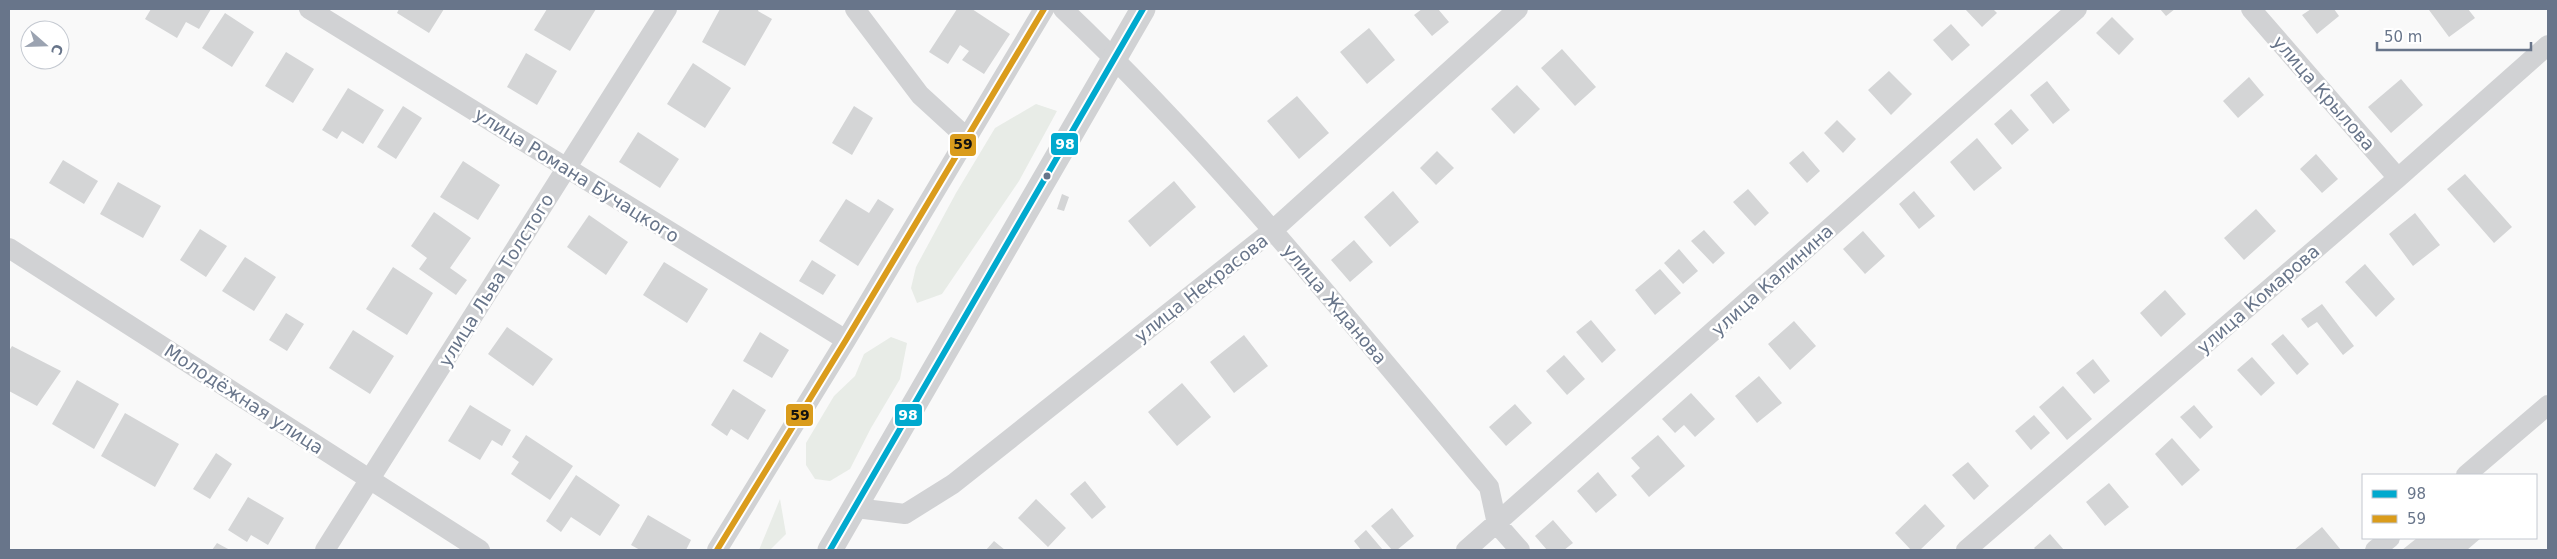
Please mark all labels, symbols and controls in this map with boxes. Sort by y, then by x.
north arrow [20,20,70,70]
scale bar [2377,20,2531,52]
text: 50 m [2384,28,2422,46]
street label: улица Крылова [2268,31,2380,155]
text: С [48,42,66,57]
street label: улица Романа Бучацкого [471,103,683,247]
line badge: 98 [1050,132,1079,156]
line badge: 59 [949,133,977,157]
text: 59 [953,136,973,152]
text: 98 [1055,136,1075,152]
unlabelled marker [1042,171,1052,181]
street label: улица Льва Толстого [434,190,558,370]
street label: улица Калинина [1707,220,1837,340]
street label: улица Некрасова [1130,229,1272,347]
street label: улица Жданова [1279,240,1391,368]
street label: улица Комарова [2192,240,2324,358]
street label: Молодёжная улица [161,340,327,458]
line badge: 59 [785,403,814,427]
line badge: 98 [894,403,923,427]
text: 59 [790,407,810,423]
text: 98 [898,407,918,423]
legend [2362,474,2537,539]
text: 98 [2407,485,2426,503]
text: 59 [2407,510,2426,528]

